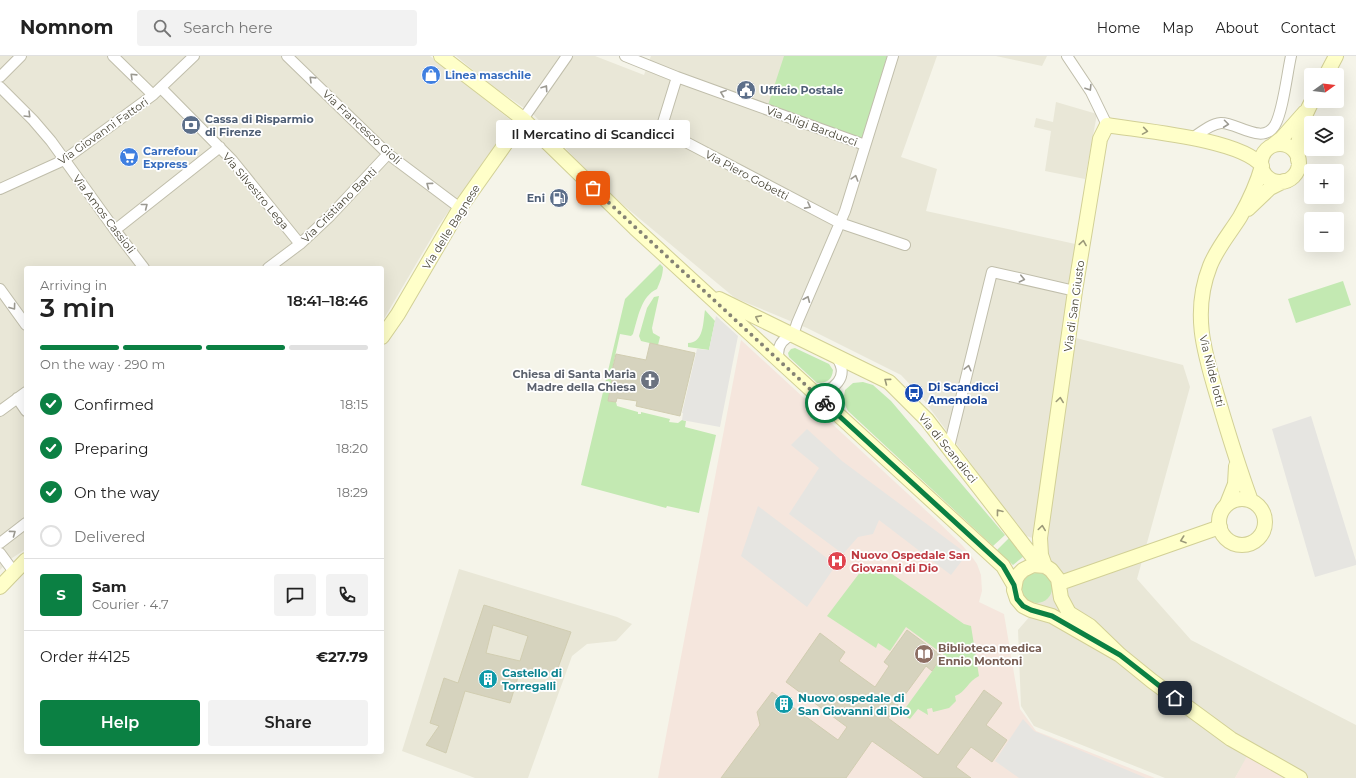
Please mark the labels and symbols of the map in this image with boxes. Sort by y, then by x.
shop icon: Linea maschile [420,64,442,86]
place label: Linea maschile [445,68,531,82]
north arrow [1304,68,1344,108]
one-way arrow [130,73,138,81]
one-way arrow [309,77,317,84]
public building icon: Ufficio Postale [735,79,757,101]
place label: Ufficio Postale [760,83,843,97]
one-way arrow [1084,84,1091,91]
one-way arrow [541,85,548,92]
street label: Via Francesco Gioli [320,87,404,167]
one-way arrow [719,90,726,98]
street label: Via Giovanni Fattori [55,95,151,167]
street label: Via Aligi Barducci [764,103,860,149]
one-way arrow [23,110,30,117]
place label: Cassa di Risparmio di Firenze [205,112,314,139]
bank icon: Cassa di Risparmio di Firenze [180,114,202,136]
one-way arrow [1222,119,1229,128]
callout: Il Mercatino di Scandicci [496,120,690,148]
one-way arrow [1142,126,1148,135]
place label: Carrefour Express [143,144,198,171]
supermarket icon: Carrefour Express [118,146,140,168]
street label: Via Piero Gobetti [703,147,791,203]
street label: Via Silvestro Lega [220,150,292,232]
street label: Via Cristiano Banti [298,164,380,246]
pin [576,171,610,205]
street label: Via Amos Cassioli [70,172,138,256]
one-way arrow [850,175,859,182]
street label: Via delle Bagnese [419,182,483,272]
one-way arrow [427,182,434,189]
fuel station icon: Eni [548,187,570,209]
place label: Eni [527,191,545,205]
one-way arrow [804,201,811,209]
one-way arrow [141,204,148,211]
one-way arrow [1078,240,1087,246]
street label: Via di San Giusto [1061,259,1087,353]
one-way arrow [1019,274,1025,282]
one-way arrow [803,296,811,303]
one-way arrow [8,303,16,310]
one-way arrow [755,315,762,323]
street label: Via Nilde Iotti [1196,334,1228,408]
one-way arrow [963,365,972,372]
place label: Chiesa di Santa Maria Madre della Chiesa [512,367,636,394]
church icon: Chiesa di Santa Maria Madre della Chiesa [639,369,661,391]
one-way arrow [885,379,892,386]
place label: Di Scandicci Amendola [927,380,999,407]
bus stop icon: Di Scandicci Amendola [903,382,925,404]
courier [805,383,845,423]
one-way arrow [1055,397,1064,403]
street label: Via di Scandicci [916,410,980,486]
one-way arrow [996,509,1003,516]
one-way arrow [1037,525,1046,531]
one-way arrow [9,530,16,538]
one-way arrow [1180,535,1187,544]
place label: Nuovo Ospedale San Giovanni di Dio [851,548,970,575]
hospital icon: Nuovo Ospedale San Giovanni di Dio [826,550,848,572]
place label: Biblioteca medica Ennio Montoni [938,641,1042,668]
library icon: Biblioteca medica Ennio Montoni [913,643,935,665]
place label: Castello di Torregalli [502,666,562,693]
building icon: Castello di Torregalli [477,668,499,690]
pin [1158,681,1192,715]
place label: Nuovo ospedale di San Giovanni di Dio [798,691,910,718]
building icon: Nuovo ospedale di San Giovanni di Dio [773,693,795,715]

